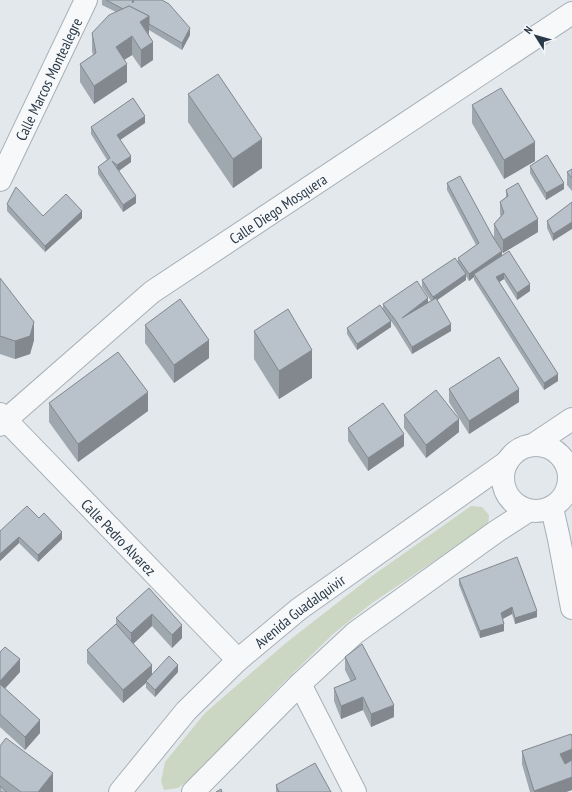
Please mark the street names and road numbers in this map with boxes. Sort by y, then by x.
street label: Calle Marcos Montealegre [11,14,86,143]
street label: Calle Diego Mosquera [226,169,330,248]
street label: Calle Pedro Alvarez [77,495,160,579]
street label: Avenida Guadalquivir [250,570,349,652]

